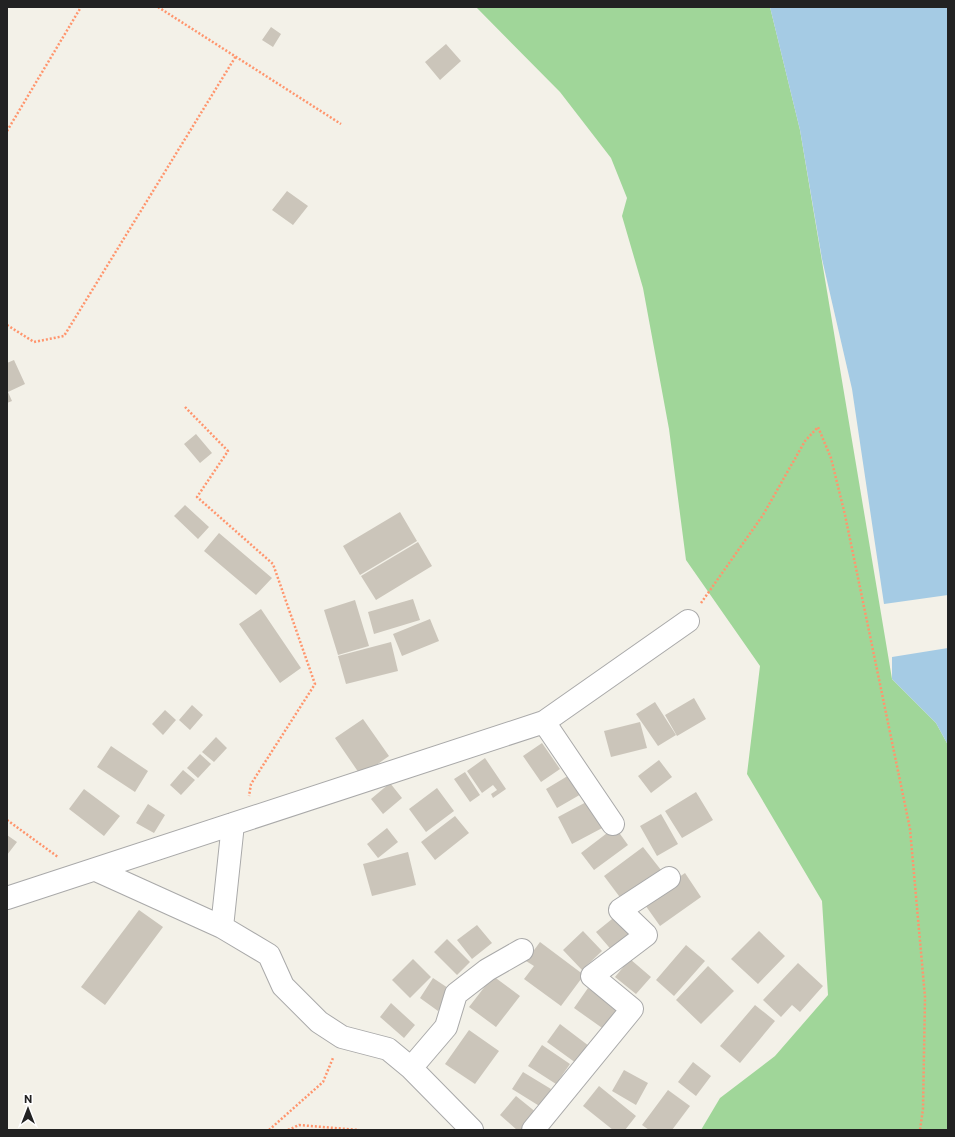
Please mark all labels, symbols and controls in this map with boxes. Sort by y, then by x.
north arrow [8,1089,48,1129]
text: N [24,1092,32,1105]

